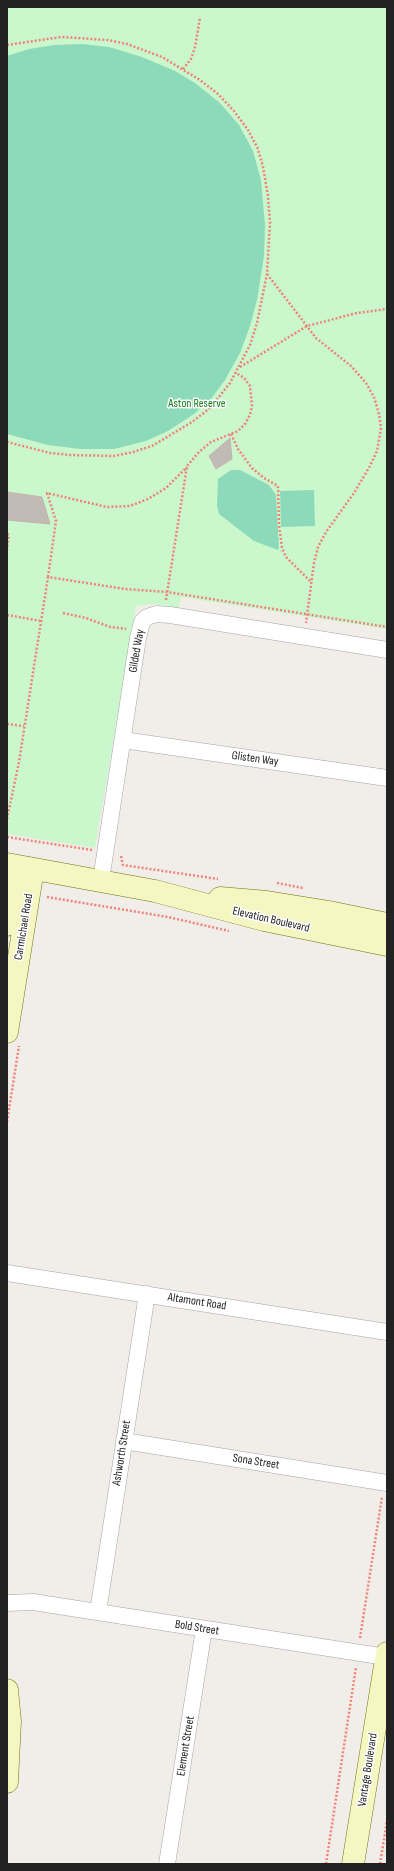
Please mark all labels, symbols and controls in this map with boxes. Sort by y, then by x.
park label: Aston Reserve [168,397,226,411]
street label: Gilded Way [126,628,148,674]
street label: Glisten Way [231,749,279,769]
street label: Carmichael Road [12,893,36,961]
street label: Elevation Boulevard [231,904,311,936]
street label: Altamont Road [167,1290,227,1314]
street label: Ashworth Street [110,1419,134,1487]
street label: Sona Street [232,1451,280,1473]
street label: Bold Street [174,1617,220,1639]
street label: Element Street [174,1715,198,1777]
street label: Vantage Boulevard [355,1732,381,1808]

